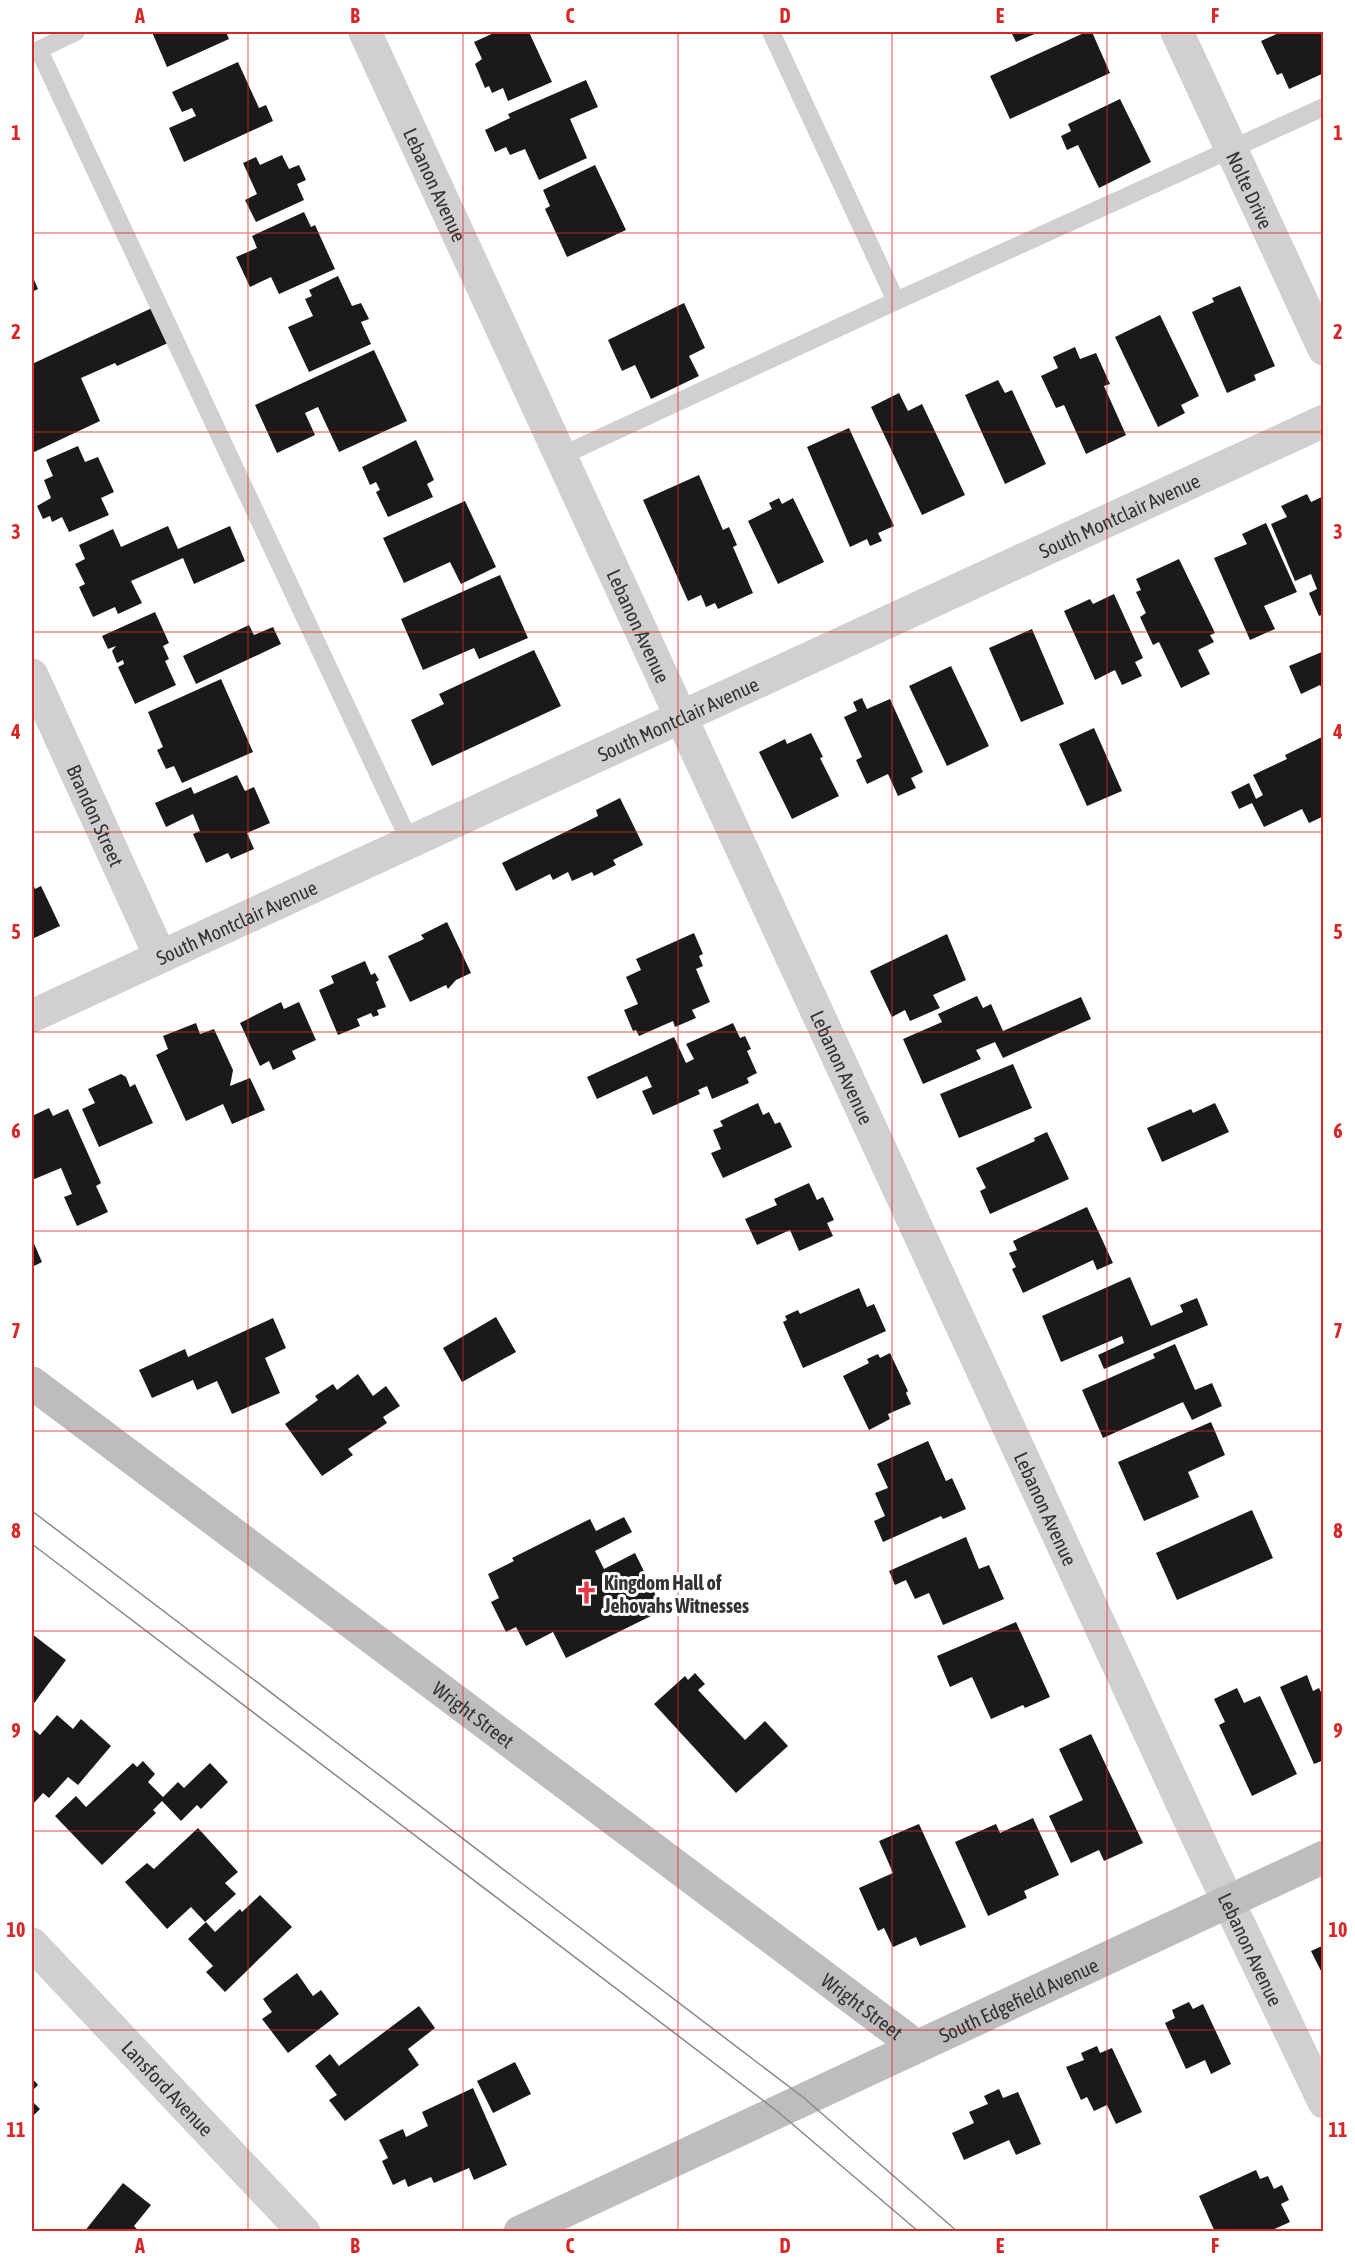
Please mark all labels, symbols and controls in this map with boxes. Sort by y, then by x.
text: A [134,4,145,27]
text: B [350,4,360,27]
text: C [566,4,575,27]
text: D [779,4,791,27]
text: E [996,4,1005,27]
text: F [1211,4,1219,27]
text: 1 [11,121,21,144]
text: 1 [1333,121,1343,144]
street label: Lebanon Avenue [399,124,471,245]
street label: Nolte Drive [1222,147,1278,232]
text: 2 [11,320,21,343]
text: 2 [1333,320,1343,343]
street label: South Montclair Avenue [1035,468,1203,562]
text: 3 [11,520,21,543]
text: 3 [1333,520,1343,543]
street label: Lebanon Avenue [603,565,675,686]
street label: South Montclair Avenue [594,672,762,766]
text: 4 [10,720,21,743]
text: 4 [1332,720,1343,743]
street label: Brandon Street [63,761,129,870]
street label: South Montclair Avenue [152,875,320,969]
text: 5 [11,920,21,943]
text: 5 [1333,920,1343,943]
street label: Lebanon Avenue [806,1007,879,1128]
text: 6 [11,1119,21,1142]
text: 6 [1333,1119,1343,1142]
text: 7 [11,1319,21,1342]
text: 7 [1333,1319,1343,1342]
street label: Lebanon Avenue [1010,1448,1082,1569]
text: 8 [11,1519,21,1542]
text: 8 [1333,1519,1343,1542]
place label: Kingdom Hall of Jehovahs Witnesses [603,1571,749,1617]
church icon: Kingdom Hall of Jehovahs Witnesses [573,1580,599,1606]
street label: Wright Street [428,1676,519,1752]
text: 9 [11,1719,21,1742]
text: 9 [1333,1719,1343,1742]
street label: Lebanon Avenue [1214,1889,1288,2009]
text: 10 [7,1918,25,1941]
text: 10 [1329,1918,1347,1941]
street label: South Edgefield Avenue [935,1953,1102,2047]
street label: Wright Street [817,1968,908,2044]
street label: Lansford Avenue [118,2036,218,2140]
text: 11 [7,2118,25,2141]
text: 11 [1329,2118,1347,2141]
text: A [134,2234,145,2257]
text: B [350,2234,360,2257]
text: C [566,2234,575,2257]
text: D [779,2234,791,2257]
text: E [996,2234,1005,2257]
text: F [1211,2234,1219,2257]

